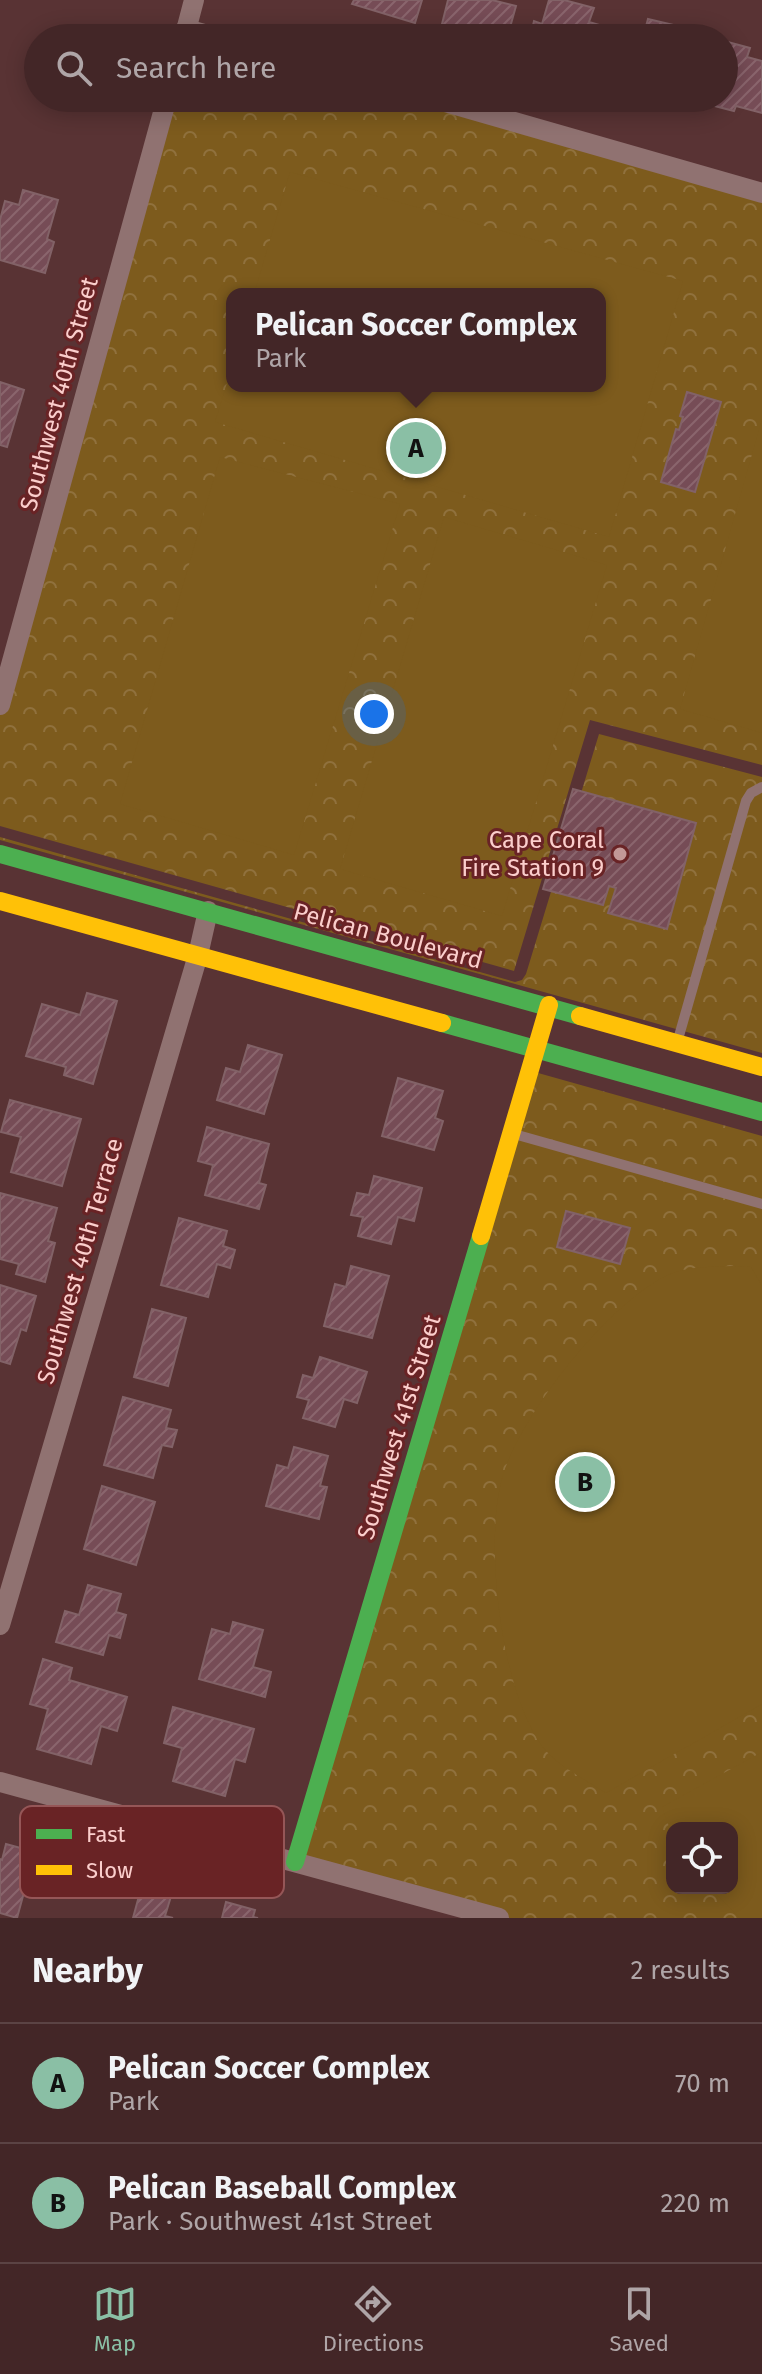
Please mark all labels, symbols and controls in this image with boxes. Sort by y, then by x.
search box [24,24,738,112]
icon: search [52,46,96,90]
text: Search here [116,50,276,86]
street label: Southwest 40th Street [14,274,104,514]
popup [226,288,606,392]
text: Pelican Soccer Complex [255,307,577,343]
text: Park [255,343,306,374]
pin: A [390,418,442,478]
your location [354,694,394,734]
place label: Cape Coral Fire Station 9 [461,826,604,882]
marker: Cape Coral Fire Station 9 [611,845,629,863]
street label: Pelican Boulevard [290,897,486,975]
street label: Southwest 40th Terrace [31,1135,129,1387]
street label: Southwest 41st Street [351,1311,447,1543]
pin: B [559,1452,611,1512]
legend [20,1806,284,1898]
text: Fast [86,1821,126,1848]
map controls [666,1822,738,1894]
button: locate [666,1822,738,1894]
text: Slow [86,1857,133,1884]
text: Nearby [32,1950,143,1991]
text: 2 results [630,1955,730,1986]
text: Pelican Soccer Complex [108,2050,430,2086]
text: A [50,2068,66,2099]
text: 70 m [675,2068,730,2099]
text: Park [108,2086,159,2117]
text: Pelican Baseball Complex [108,2170,456,2206]
text: B [50,2188,66,2219]
text: 220 m [661,2188,730,2219]
text: Park · Southwest 41st Street [108,2206,432,2237]
tab: Map [93,2282,137,2357]
tab: Directions [323,2282,424,2357]
tab: Saved [610,2282,669,2357]

